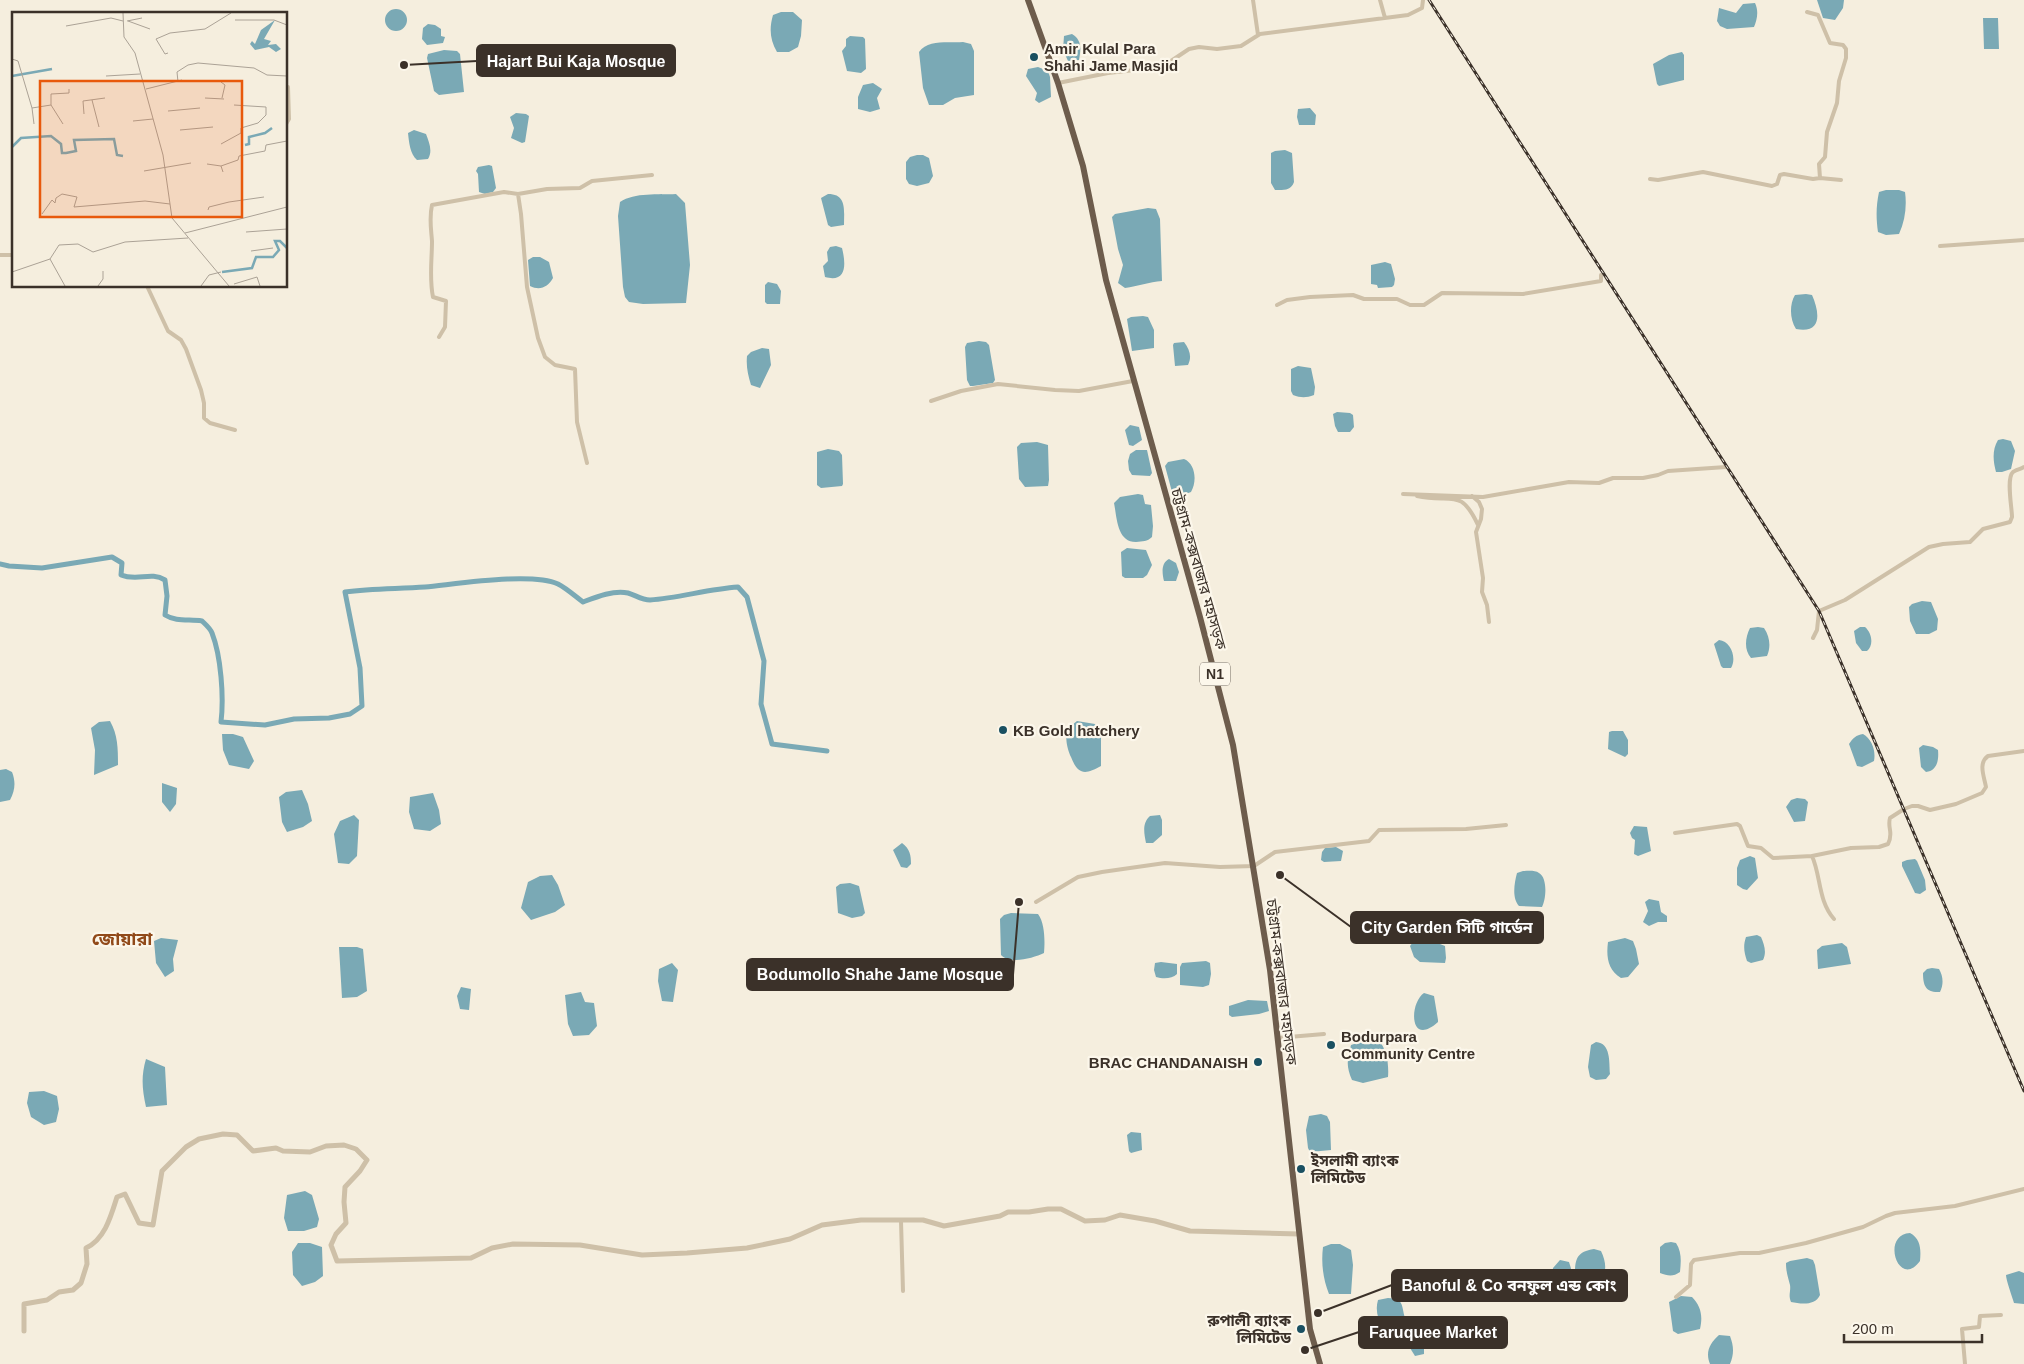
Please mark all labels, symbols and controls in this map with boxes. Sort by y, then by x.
inset map [12,12,288,288]
place label: Amir Kulal Para Shahi Jame Masjid [1044,40,1178,74]
callout: Hajart Bui Kaja Mosque [477,45,675,76]
marker: Amir Kulal Para Shahi Jame Masjid [1028,51,1040,63]
text: Hajart Bui Kaja Mosque [487,53,665,70]
street label: চট্টগ্রাম-কক্সবাজার মহাসড়ক [1168,486,1230,652]
road number: N1 [1200,662,1230,686]
place label: KB Gold hatchery [1013,722,1140,739]
marker: KB Gold hatchery [997,724,1009,736]
street label: চট্টগ্রাম-কক্সবাজার মহাসড়ক [1263,897,1301,1067]
callout: City Garden সিটি গার্ডেন [1351,912,1543,943]
text: City Garden সিটি গার্ডেন [1361,918,1534,936]
district label: জোয়ারা [92,929,153,949]
callout: Bodumollo Shahe Jame Mosque [747,959,1013,990]
text: Bodumollo Shahe Jame Mosque [757,966,1003,983]
place label: Bodurpara Community Centre [1341,1028,1475,1062]
marker: Bodurpara Community Centre [1325,1039,1337,1051]
place label: BRAC CHANDANAISH [1089,1054,1248,1071]
marker: BRAC CHANDANAISH [1252,1056,1264,1068]
place label: ইসলামী ব্যাংক লিমিটেড [1310,1152,1400,1186]
marker: ইসলামী ব্যাংক লিমিটেড [1295,1163,1307,1175]
callout: Banoful & Co বনফুল এন্ড কোং [1392,1270,1627,1301]
text: Banoful & Co বনফুল এন্ড কোং [1401,1277,1617,1296]
place label: রুপালী ব্যাংক লিমিটেড [1206,1312,1292,1346]
scale bar [1844,1312,1982,1344]
callout: Faruquee Market [1359,1317,1507,1348]
text: 200 m [1852,1320,1894,1337]
marker: রুপালী ব্যাংক লিমিটেড [1295,1323,1307,1335]
text: Faruquee Market [1369,1324,1498,1341]

